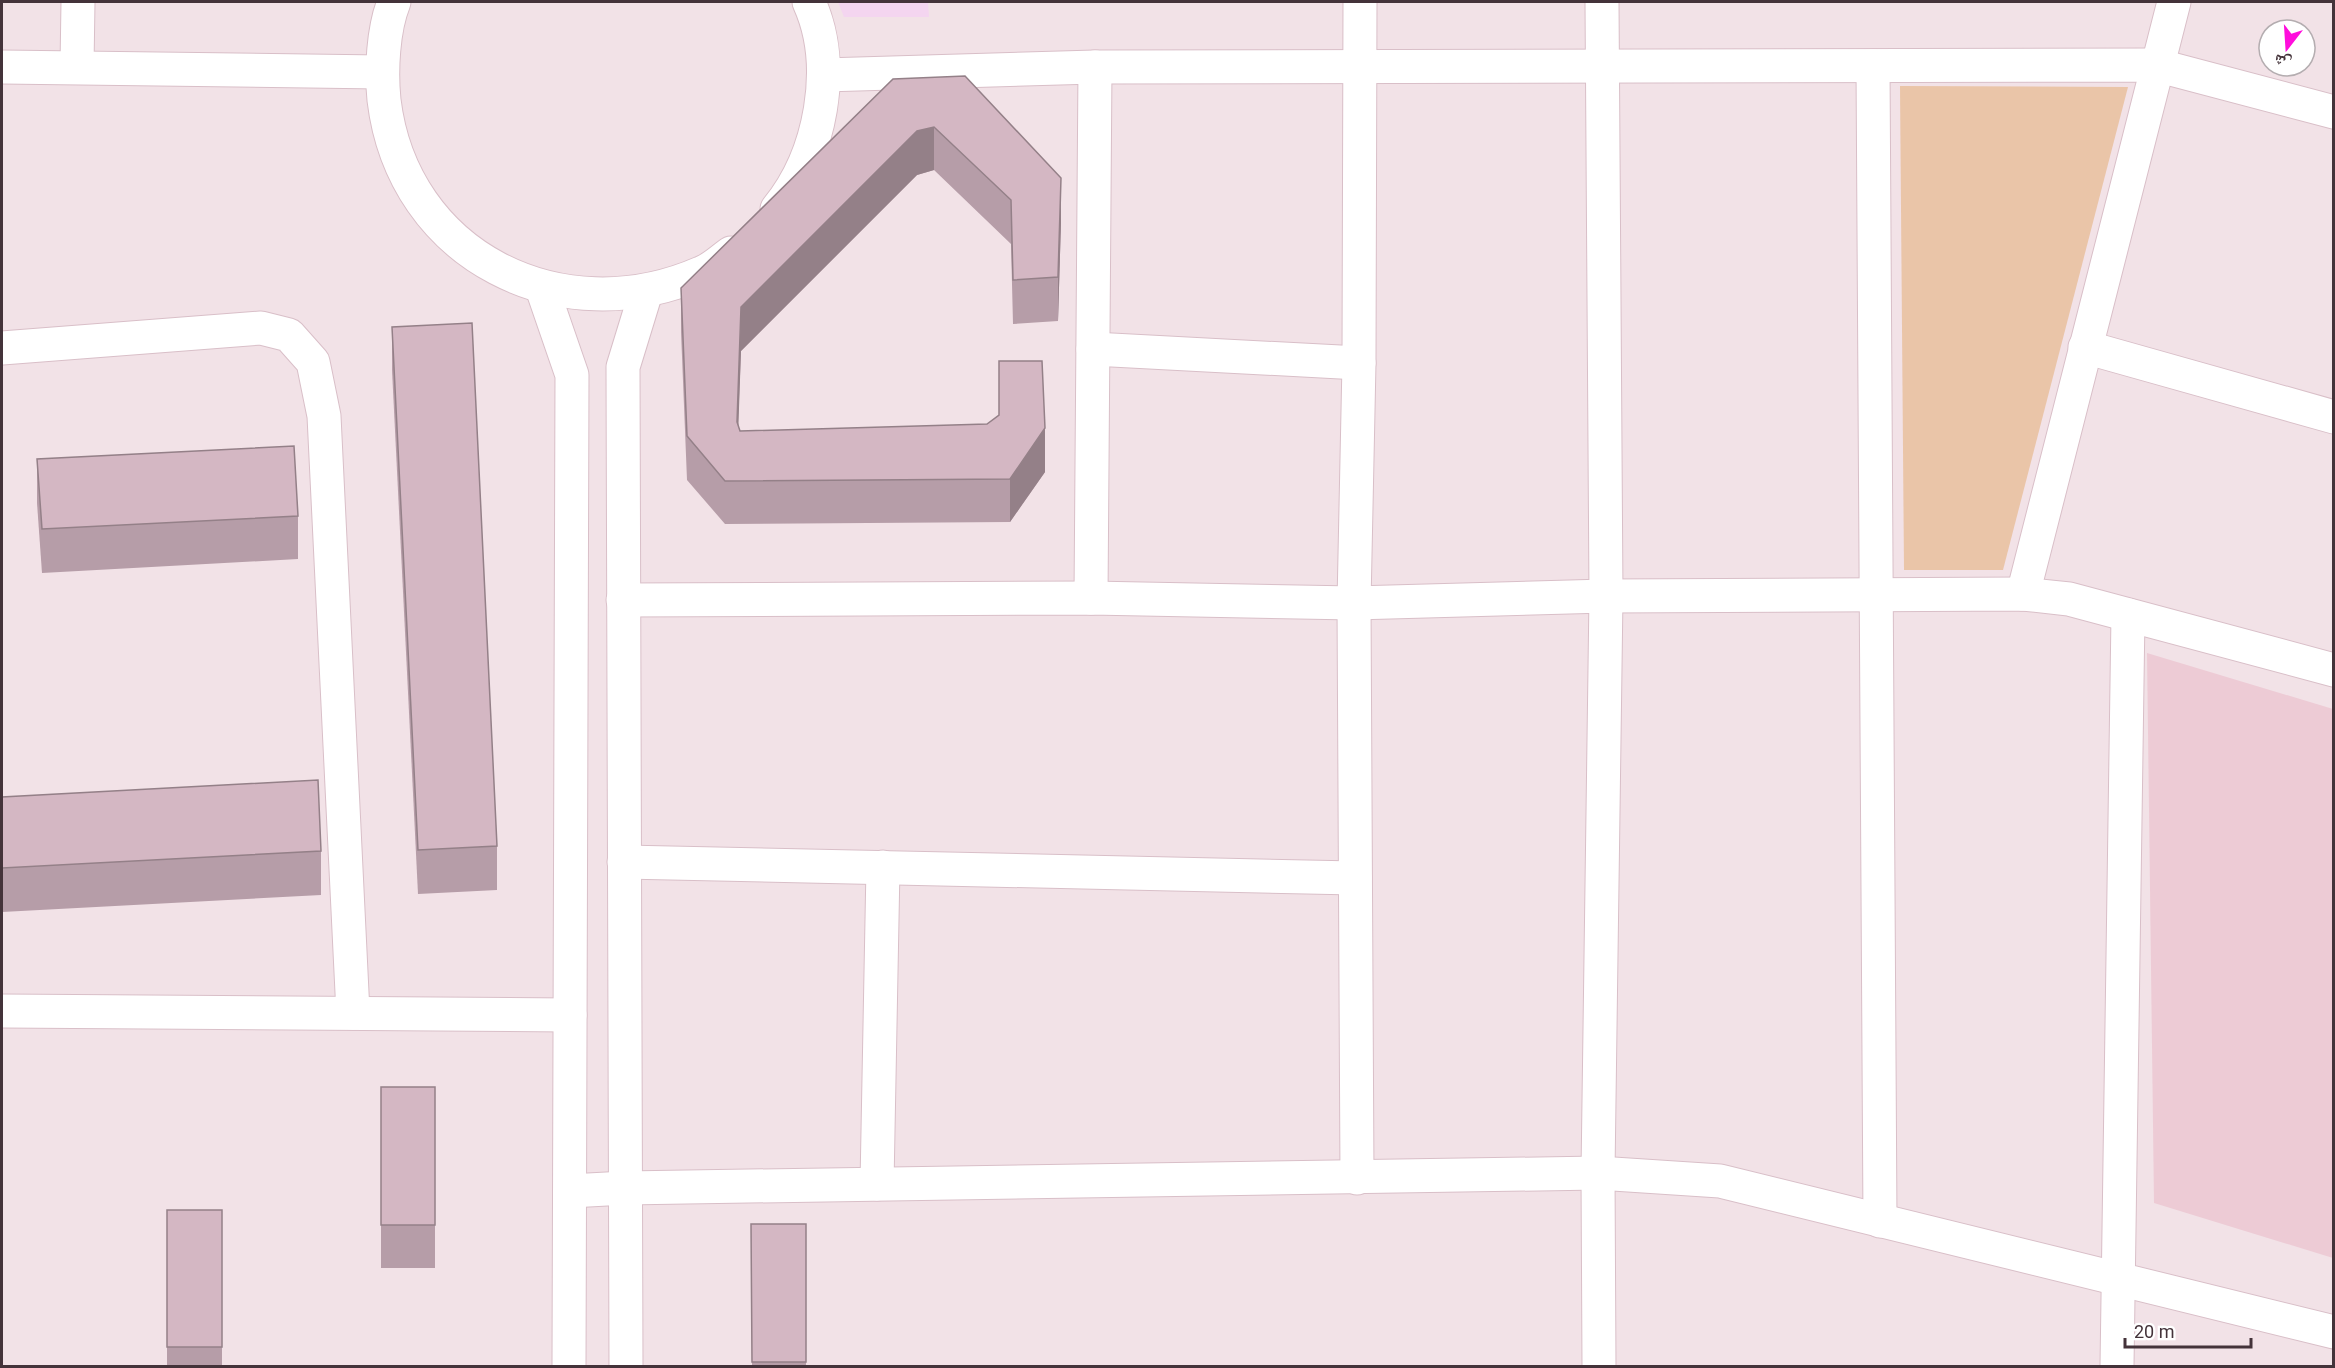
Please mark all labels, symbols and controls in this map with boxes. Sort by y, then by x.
north arrow [2257,18,2317,78]
text: ش [2272,50,2294,73]
scale bar [2125,1311,2251,1349]
text: 20 m [2134,1321,2174,1342]

